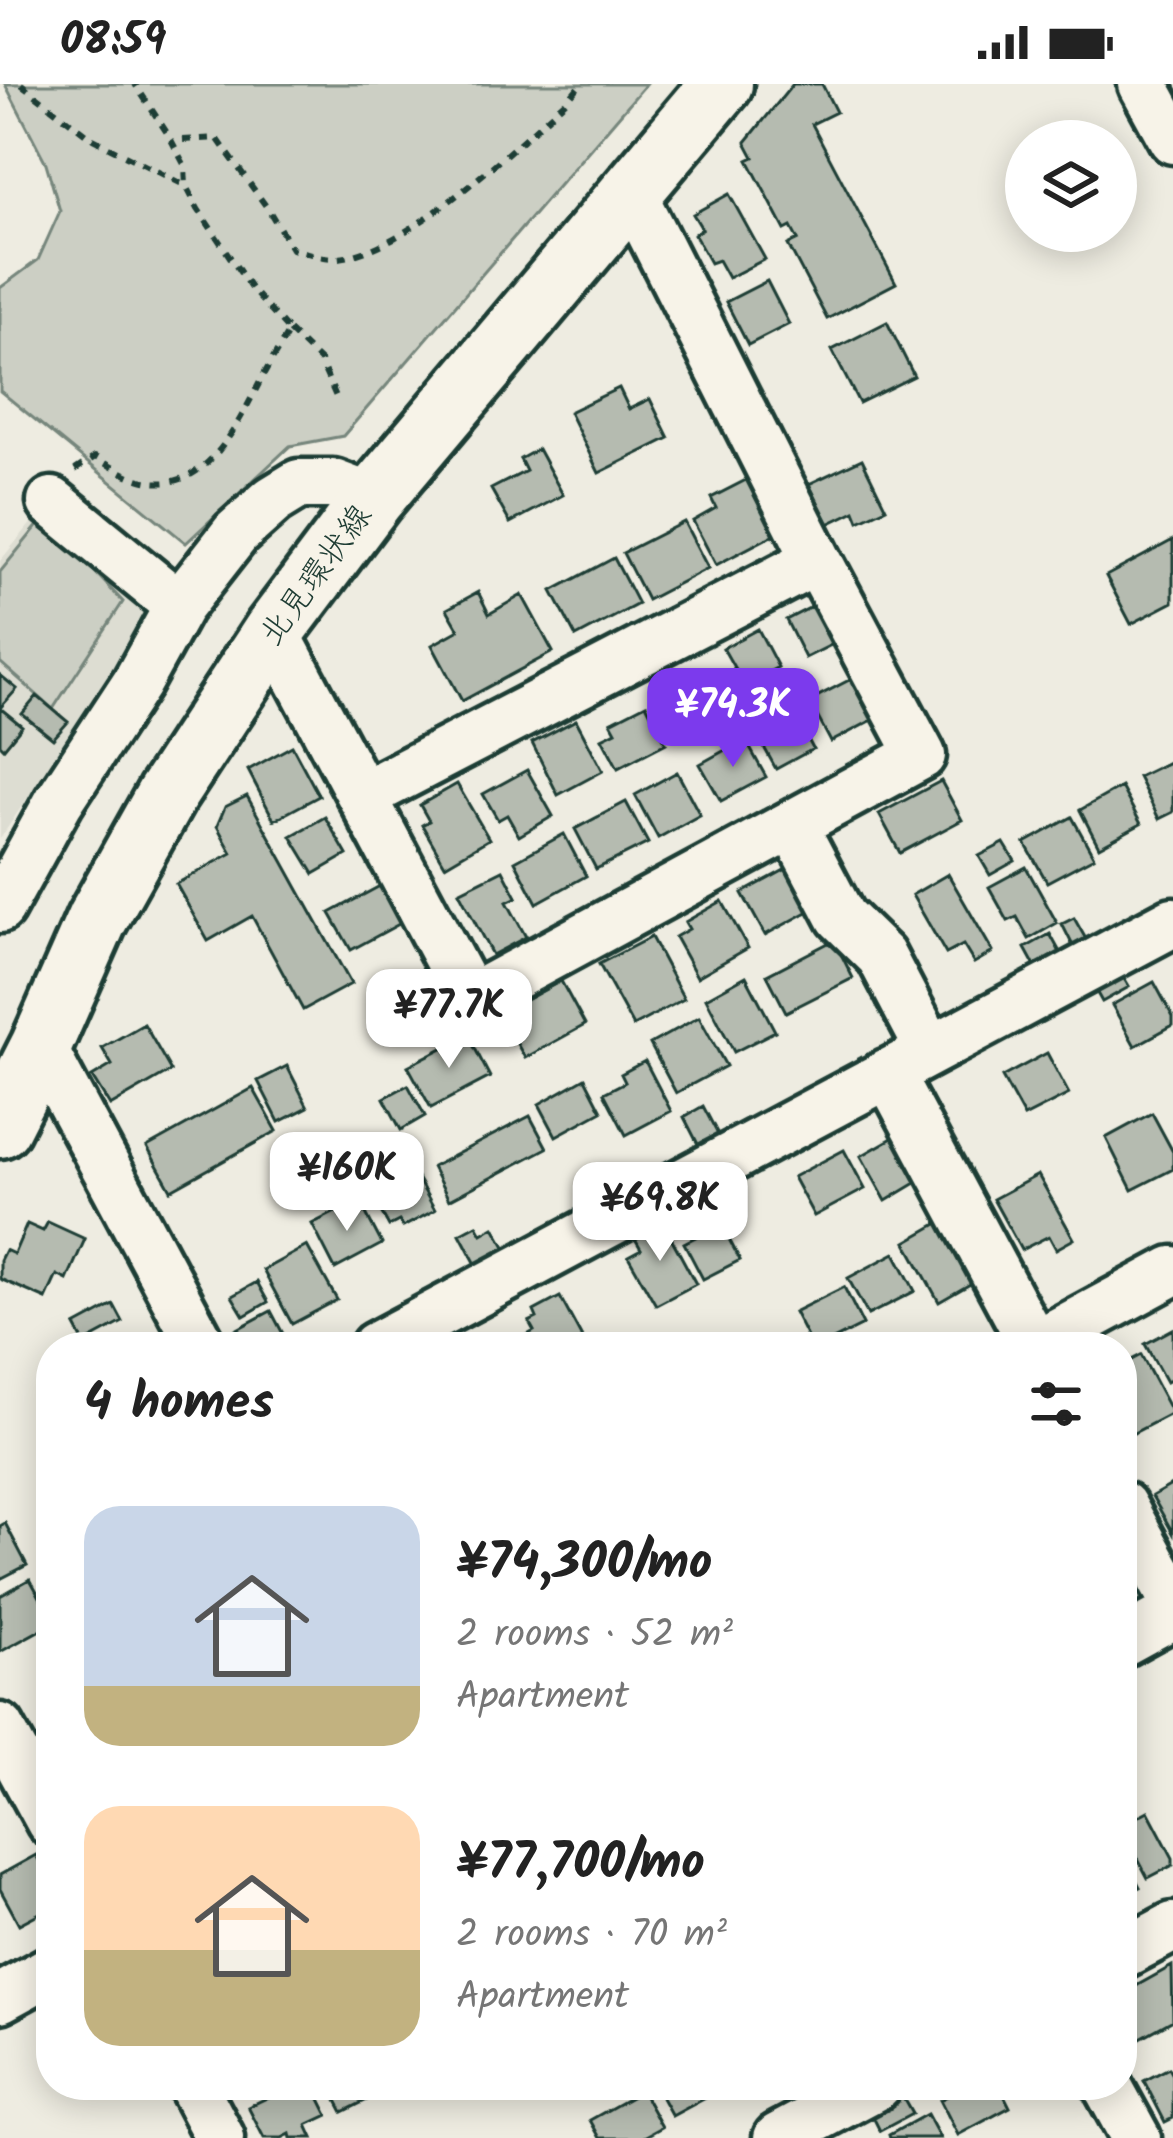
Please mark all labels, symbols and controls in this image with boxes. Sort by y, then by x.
text: 08:59 [60,6,166,78]
map controls [1005,120,1137,252]
button: layers [1005,120,1137,252]
street label: 北見環状線 [247,494,387,658]
pin: ¥74.3K [635,668,831,770]
text: ¥74.3K [674,676,792,738]
pin: ¥77.7K [351,969,547,1071]
text: ¥77.7K [393,977,505,1039]
pin: ¥160K [263,1132,431,1234]
text: ¥160K [297,1140,397,1202]
pin: ¥69.8K [562,1162,758,1264]
text: ¥69.8K [600,1170,720,1232]
text: 4 homes [84,1364,274,1445]
icon: filters [1023,1371,1089,1437]
text: ¥74,300/mo [456,1524,712,1605]
icon: home [180,1554,324,1698]
text: 2 rooms · 52 m² [456,1605,733,1667]
text: Apartment [456,1667,629,1729]
text: ¥77,700/mo [456,1824,705,1905]
icon: home [180,1854,324,1998]
text: 2 rooms · 70 m² [456,1905,727,1967]
text: Apartment [456,1967,629,2029]

